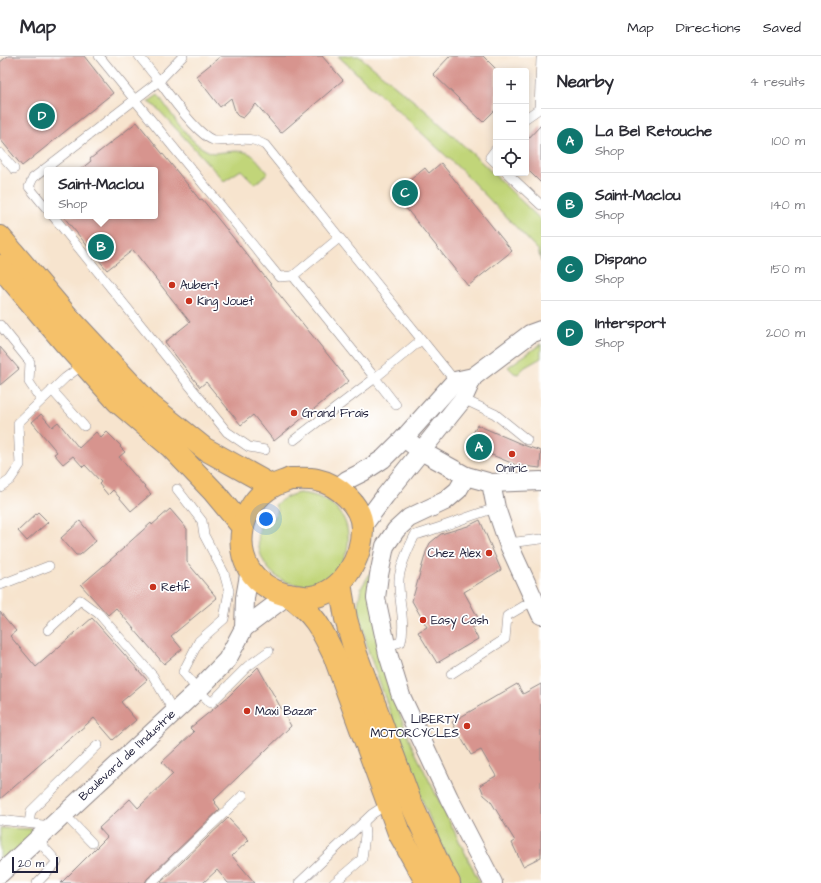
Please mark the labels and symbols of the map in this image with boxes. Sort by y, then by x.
pin: D [29,101,55,131]
pin: C [392,178,418,208]
pin: B [88,232,114,262]
place label: Aubert [180,277,219,294]
marker: Aubert [167,280,177,290]
place label: King Jouet [197,293,254,311]
marker: King Jouet [184,296,194,306]
place label: Grand Frais [302,405,369,422]
marker: Grand Frais [289,408,299,418]
pin: A [466,432,492,462]
marker: Oniric [507,449,517,459]
place label: Oniric [496,460,528,477]
your location [256,509,276,529]
place label: Chez Alex [428,545,481,562]
marker: Chez Alex [484,548,494,558]
place label: Retif [161,579,191,596]
marker: Retif [148,582,158,592]
place label: Easy Cash [431,612,488,630]
marker: Easy Cash [418,615,428,625]
place label: Maxi Bazar [255,703,317,720]
street label: Boulevard de l'Industrie [75,706,180,805]
marker: Maxi Bazar [242,706,252,716]
place label: LIBERTY MOTORCYCLES [370,711,460,742]
marker: LIBERTY MOTORCYCLES [462,721,472,731]
scale bar [12,855,58,874]

